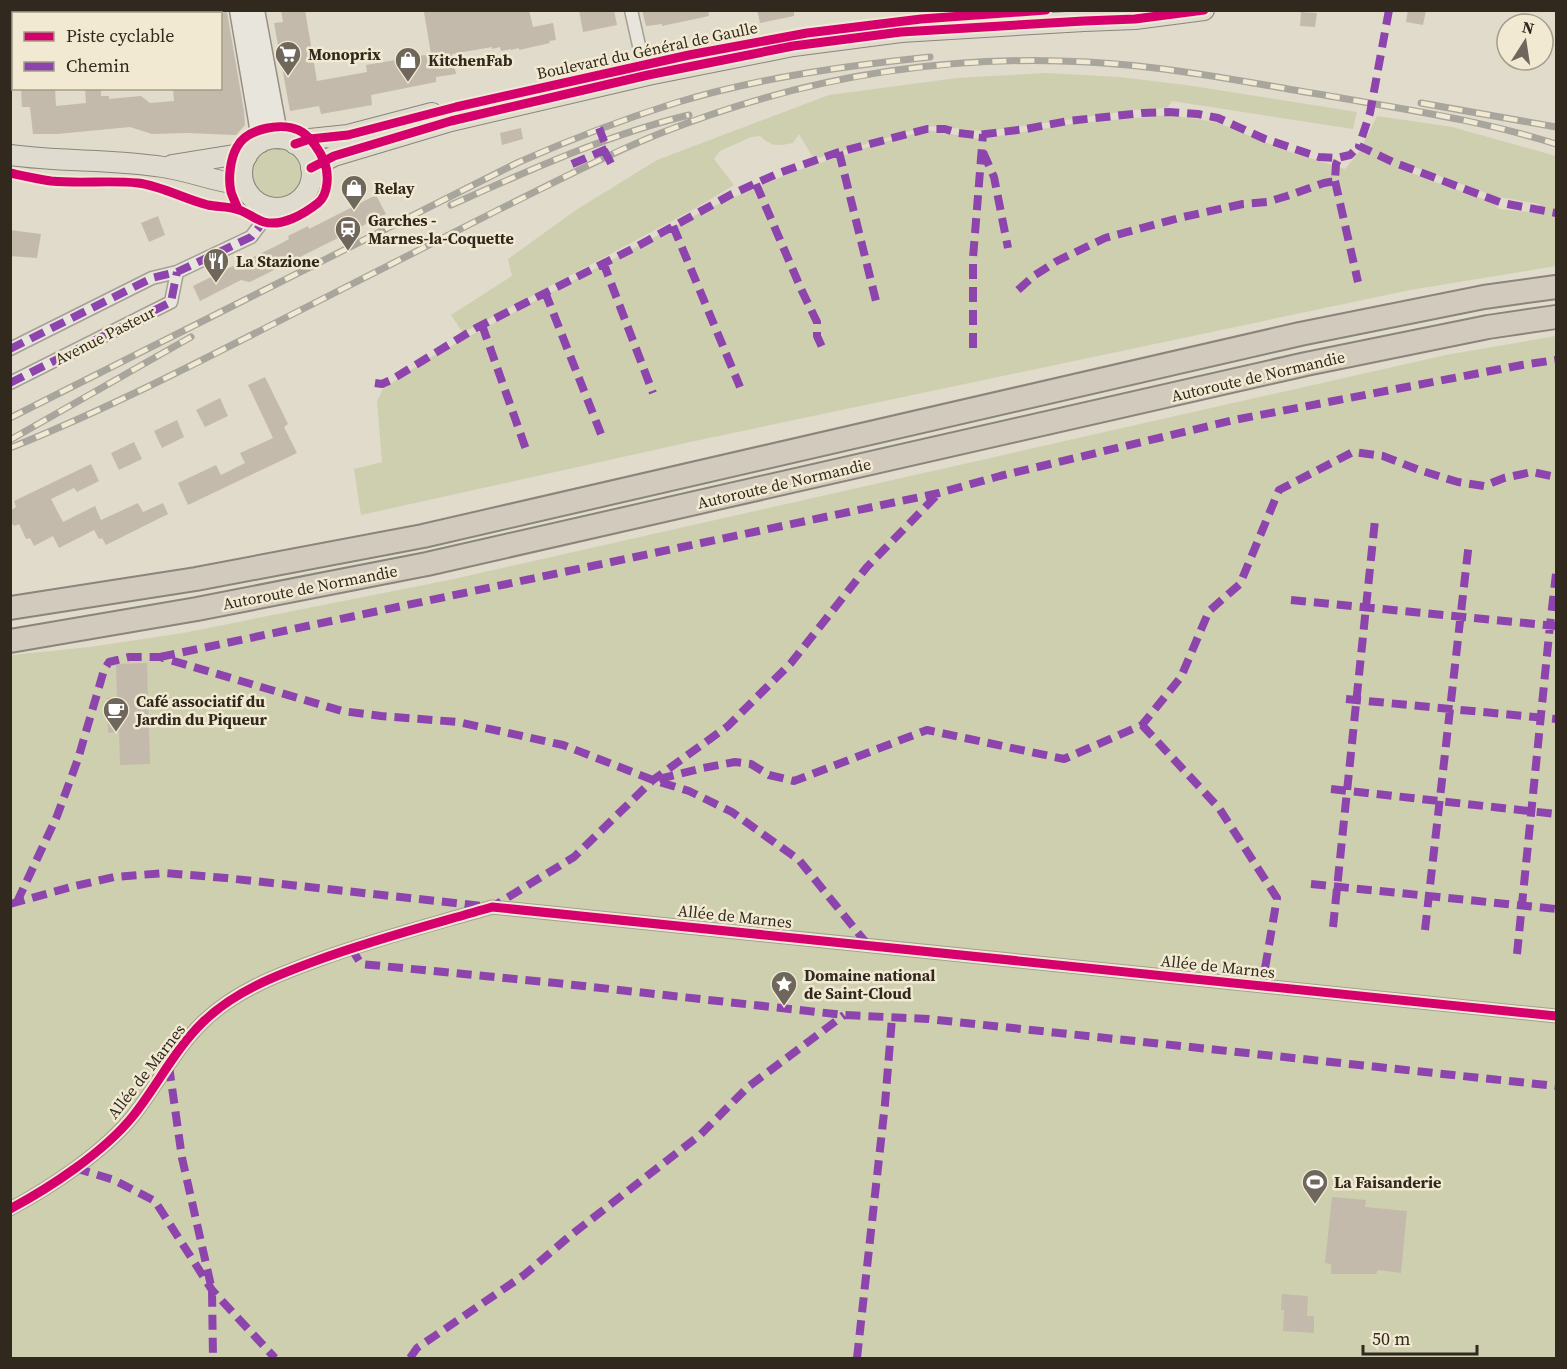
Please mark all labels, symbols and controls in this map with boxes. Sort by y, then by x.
legend [12,12,222,90]
north arrow [1495,12,1555,72]
text: N [1520,15,1536,39]
street label: Boulevard du Général de Gaulle [535,16,759,84]
text: Piste cyclable [66,23,175,48]
supermarket icon: Monoprix [273,39,303,77]
place label: Monoprix [308,43,381,65]
shop icon: KitchenFab [393,45,423,83]
place label: KitchenFab [428,49,513,71]
text: Chemin [66,53,130,78]
shop icon: Relay [339,173,369,211]
place label: Relay [374,177,415,199]
place label: Garches - Marnes-la-Coquette [368,209,514,249]
station icon: Garches - Marnes-la-Coquette [333,214,363,252]
restaurant icon: La Stazione [201,246,231,284]
place label: La Stazione [236,250,320,272]
street label: Avenue Pasteur [51,300,159,370]
street label: Autoroute de Normandie [1169,345,1347,407]
street label: Autoroute de Normandie [695,452,873,514]
street label: Autoroute de Normandie [221,559,399,615]
place label: Café associatif du Jardin du Piqueur [135,690,268,730]
cafe icon: Café associatif du Jardin du Piqueur [101,695,131,733]
street label: Allée de Marnes [677,899,793,933]
street label: Allée de Marnes [1160,949,1276,983]
place label: Domaine national de Saint-Cloud [804,964,935,1004]
place icon: Domaine national de Saint-Cloud [769,969,799,1007]
street label: Allée de Marnes [102,1019,190,1123]
sports icon: La Faisanderie [1300,1167,1330,1205]
place label: La Faisanderie [1334,1171,1441,1193]
scale bar [1363,1318,1477,1356]
text: 50 m [1372,1326,1410,1351]

